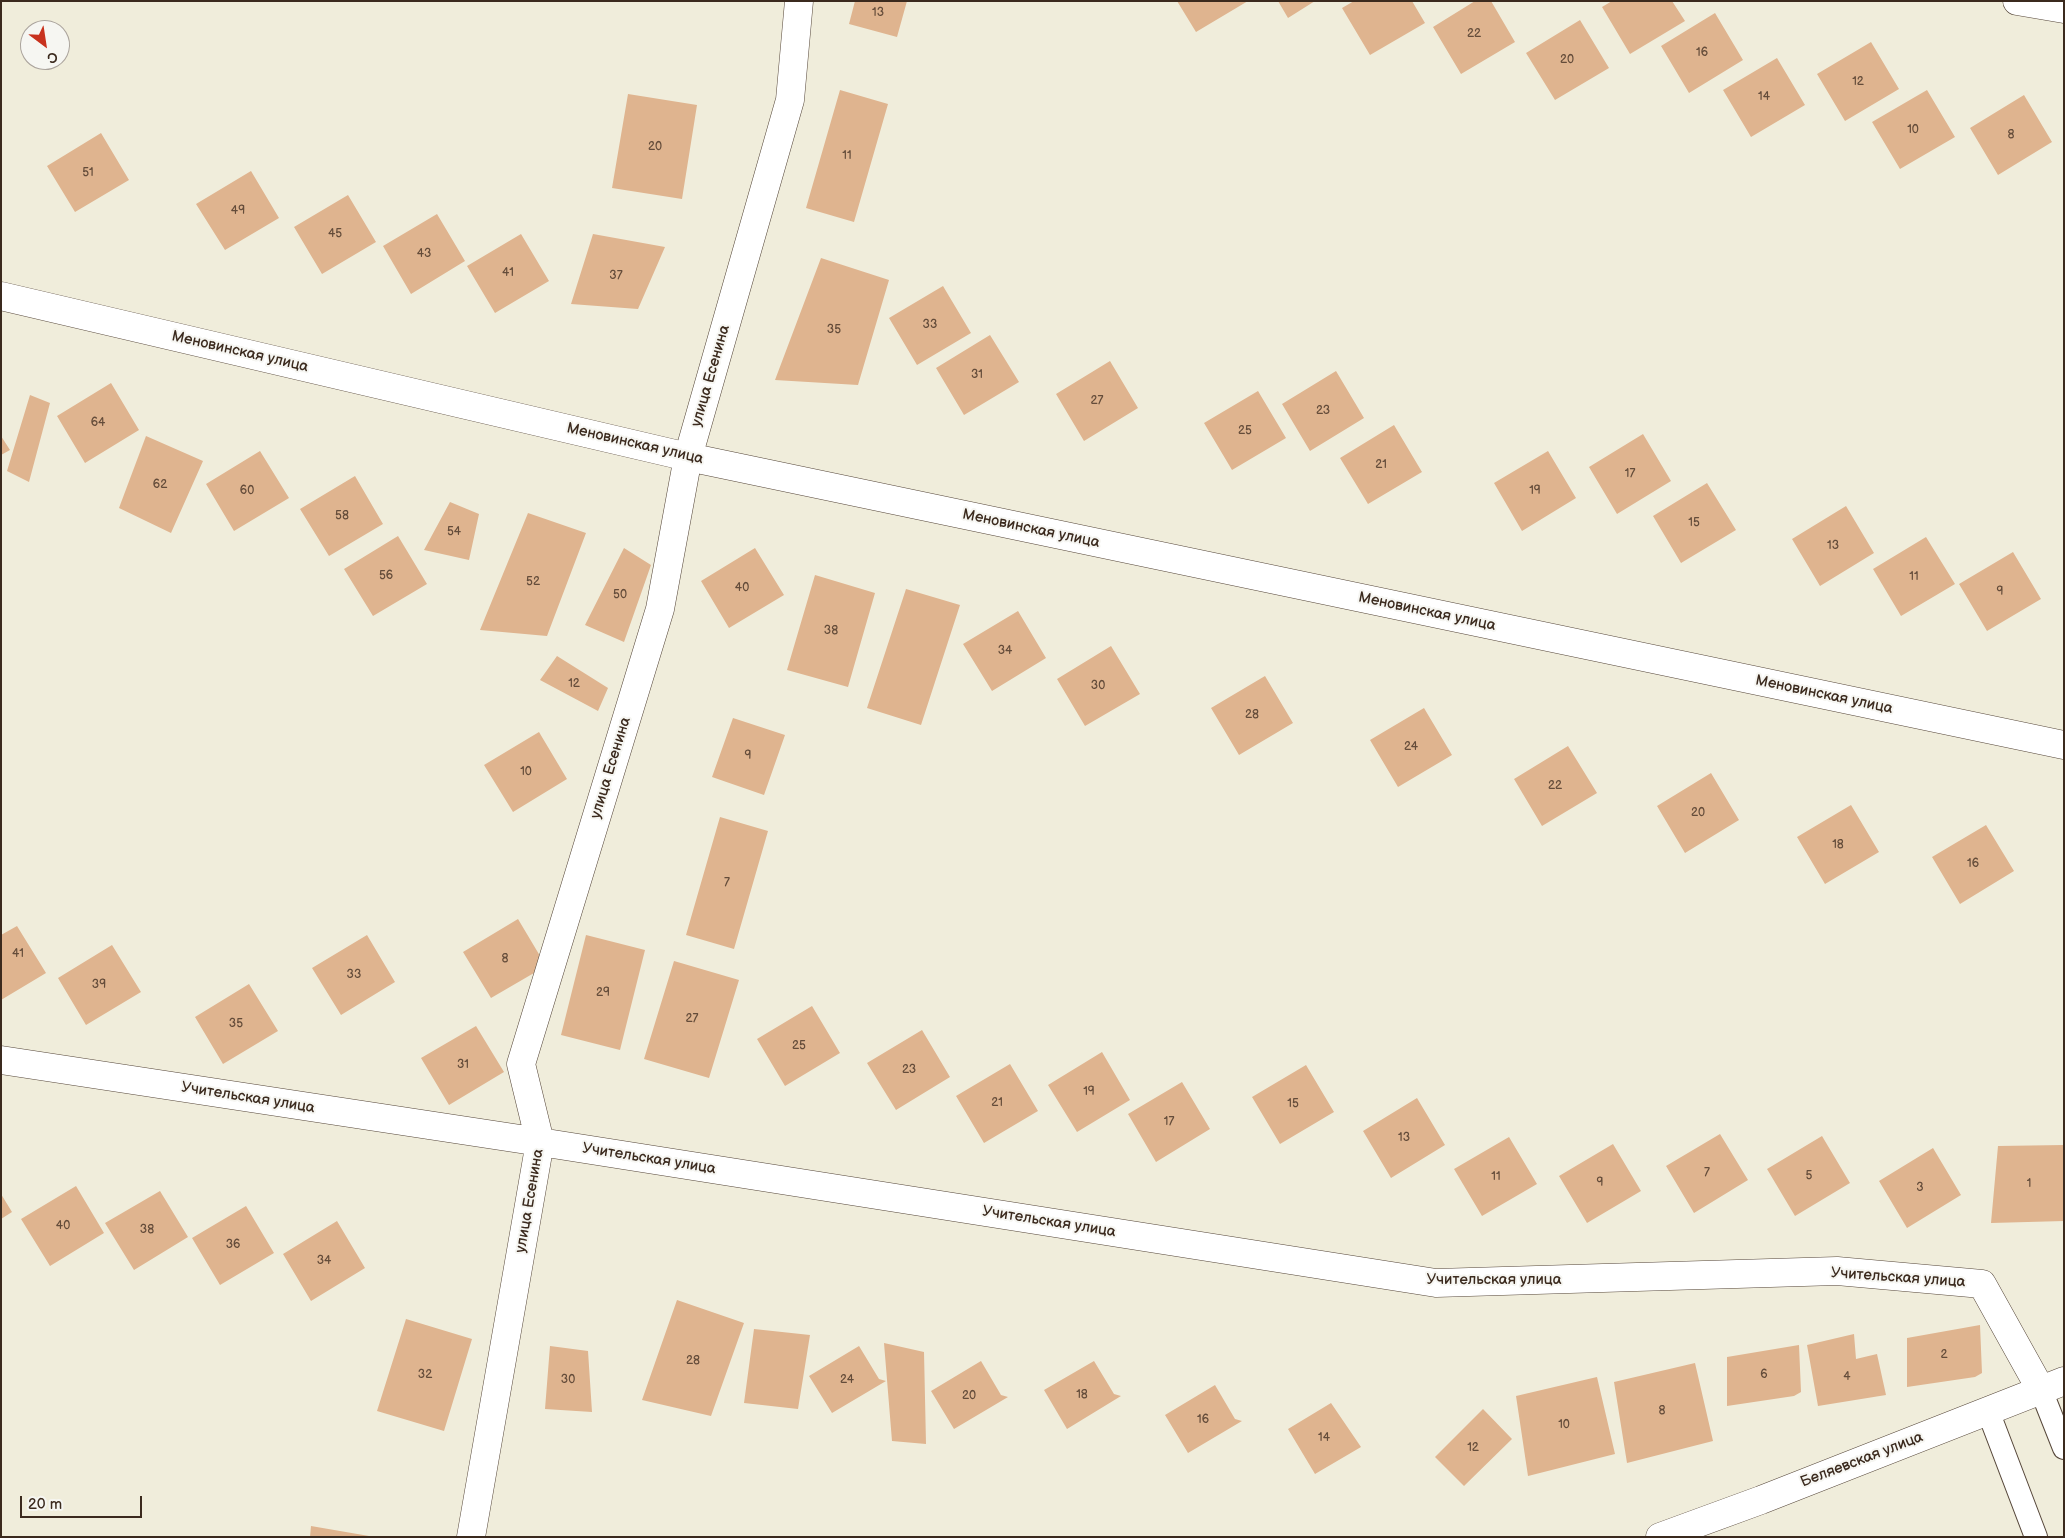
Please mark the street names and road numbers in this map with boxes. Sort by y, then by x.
street label: улица Есенина [688,323,734,429]
street label: Меновинская улица [170,328,310,376]
street label: Меновинская улица [565,420,705,468]
street label: Меновинская улица [961,506,1101,552]
street label: Меновинская улица [1357,589,1497,635]
street label: Меновинская улица [1754,672,1894,718]
street label: улица Есенина [587,715,635,821]
street label: Учительская улица [180,1079,316,1117]
street label: Учительская улица [581,1140,717,1178]
street label: улица Есенина [512,1148,548,1254]
street label: Учительская улица [981,1203,1117,1241]
street label: Учительская улица [1830,1264,1966,1292]
street label: Учительская улица [1426,1271,1562,1289]
street label: Беляевская улица [1798,1428,1926,1492]

